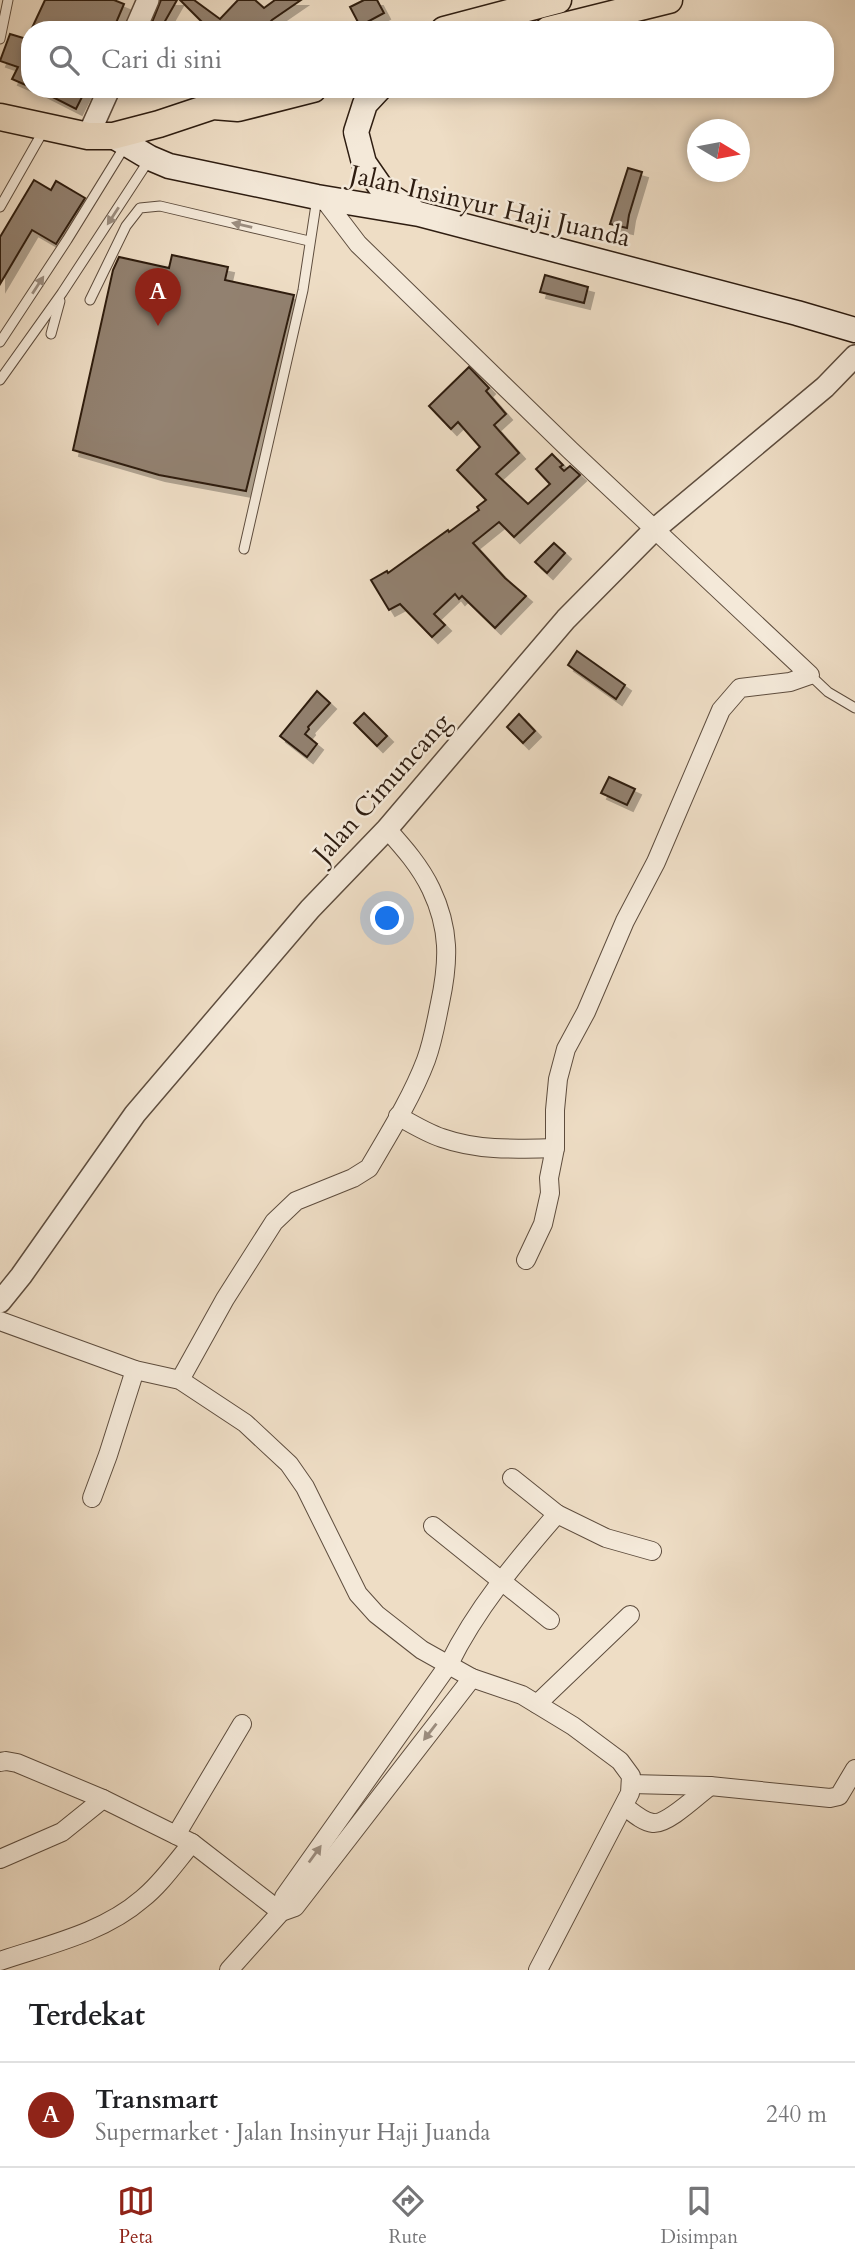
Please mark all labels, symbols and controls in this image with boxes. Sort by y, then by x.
search box [21,21,834,98]
icon: search [45,41,83,79]
text: Cari di sini [101,42,222,77]
north arrow [687,119,750,182]
street label: Jalan Insinyur Haji Juanda [342,156,634,255]
one-way arrow [107,206,120,225]
one-way arrow [231,220,253,231]
pin: A [135,268,181,326]
one-way arrow [31,275,44,295]
street label: Jalan Cimuncang [303,705,459,873]
your location [370,901,404,935]
one-way arrow [424,1723,438,1741]
one-way arrow [308,1845,322,1863]
text: Terdekat [28,1995,145,2036]
text: Transmart [95,2082,218,2117]
text: A [42,2099,60,2130]
text: 240 m [766,2099,827,2130]
text: Supermarket · Jalan Insinyur Haji Juanda [95,2117,490,2148]
tab: Peta [117,2182,155,2250]
tab: Rute [389,2182,427,2250]
tab: Disimpan [660,2182,738,2250]

